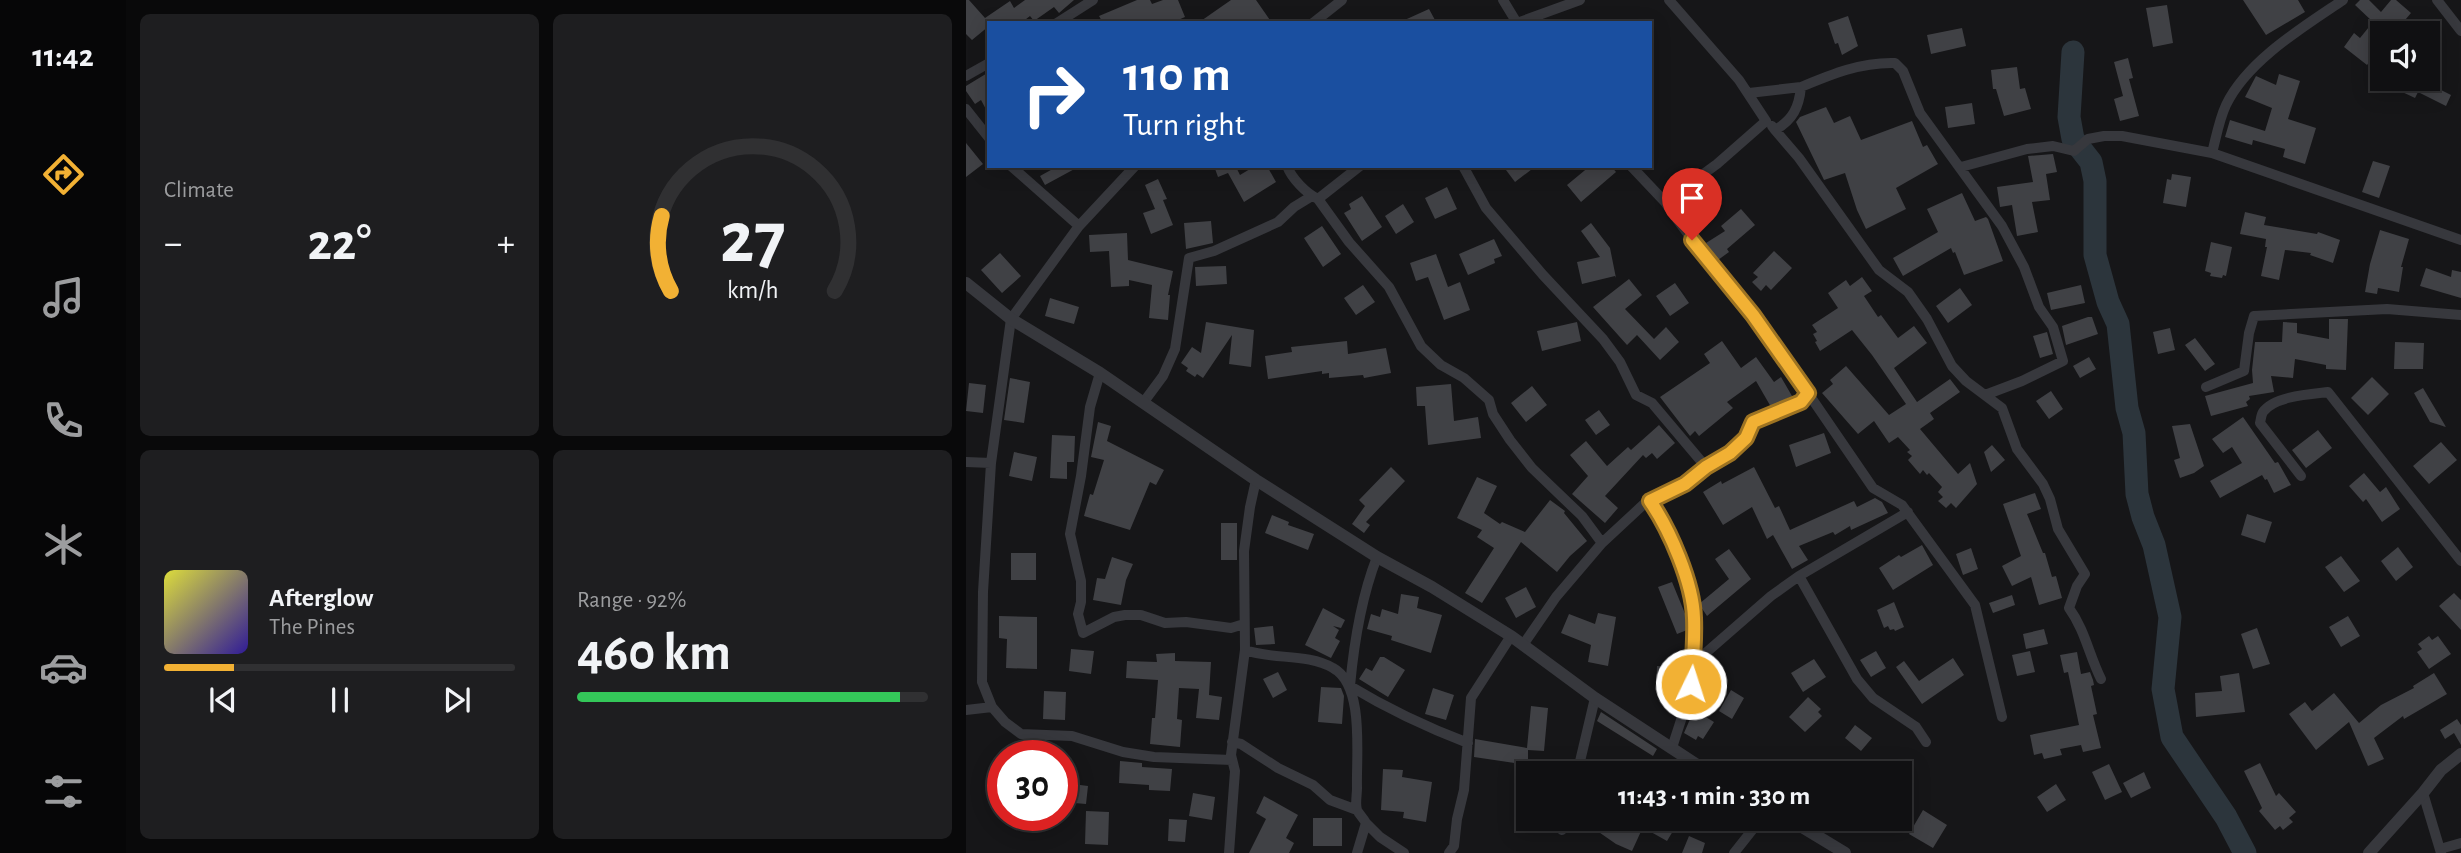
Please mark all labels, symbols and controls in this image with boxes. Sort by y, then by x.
map controls [2370,21,2440,91]
button: sound [2370,21,2440,91]
text: 11:42 [32,40,94,72]
icon: right [1008,49,1099,140]
text: 110 m [1123,51,1231,100]
text: Turn right [1123,109,1245,141]
icon: directions [39,150,88,199]
pin [1662,168,1722,240]
text: Climate [164,179,234,202]
icon: arrive [1673,179,1711,217]
text: 27 [720,203,785,276]
text: 22° [307,217,372,269]
text: − [164,225,182,263]
text: + [497,225,515,263]
icon: music [39,273,88,322]
text: km/h [727,278,778,303]
icon: phone [39,396,88,445]
icon: climate [39,520,88,569]
text: Afterglow [269,585,373,611]
text: Range · 92% [577,589,686,612]
text: The Pines [269,616,355,639]
text: 460 km [577,627,731,679]
icon: car [39,643,88,692]
position arrow [1654,647,1728,721]
icon: previous [204,681,242,719]
icon: pause [321,681,359,719]
icon: next [438,681,476,719]
speed limit sign: 30 [987,740,1078,831]
icon: filters [39,767,88,816]
text: 11:43 · 1 min · 330 m [1618,783,1810,809]

